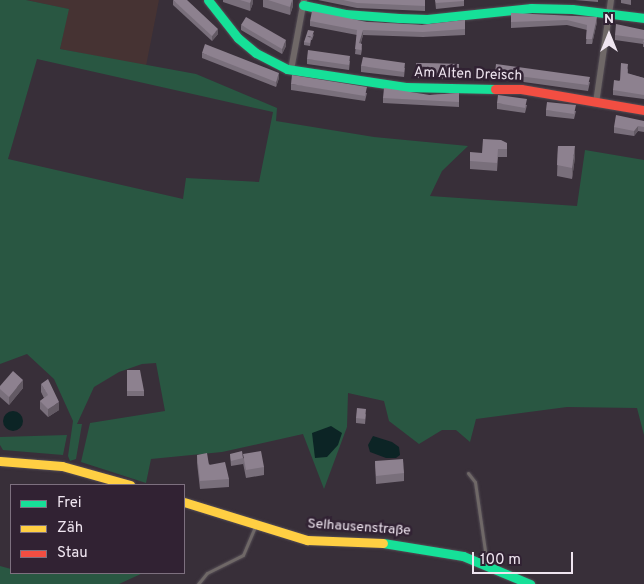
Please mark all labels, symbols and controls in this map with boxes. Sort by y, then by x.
north arrow [584,10,634,60]
text: N [604,11,614,28]
street label: Am Alten Dreisch [413,65,523,85]
legend [10,484,185,574]
text: Frei [57,494,82,513]
street label: Selhausenstraße [307,516,411,540]
text: Zäh [57,519,83,538]
scale bar [474,542,575,574]
text: Stau [57,544,88,563]
text: 100 m [480,551,521,570]

